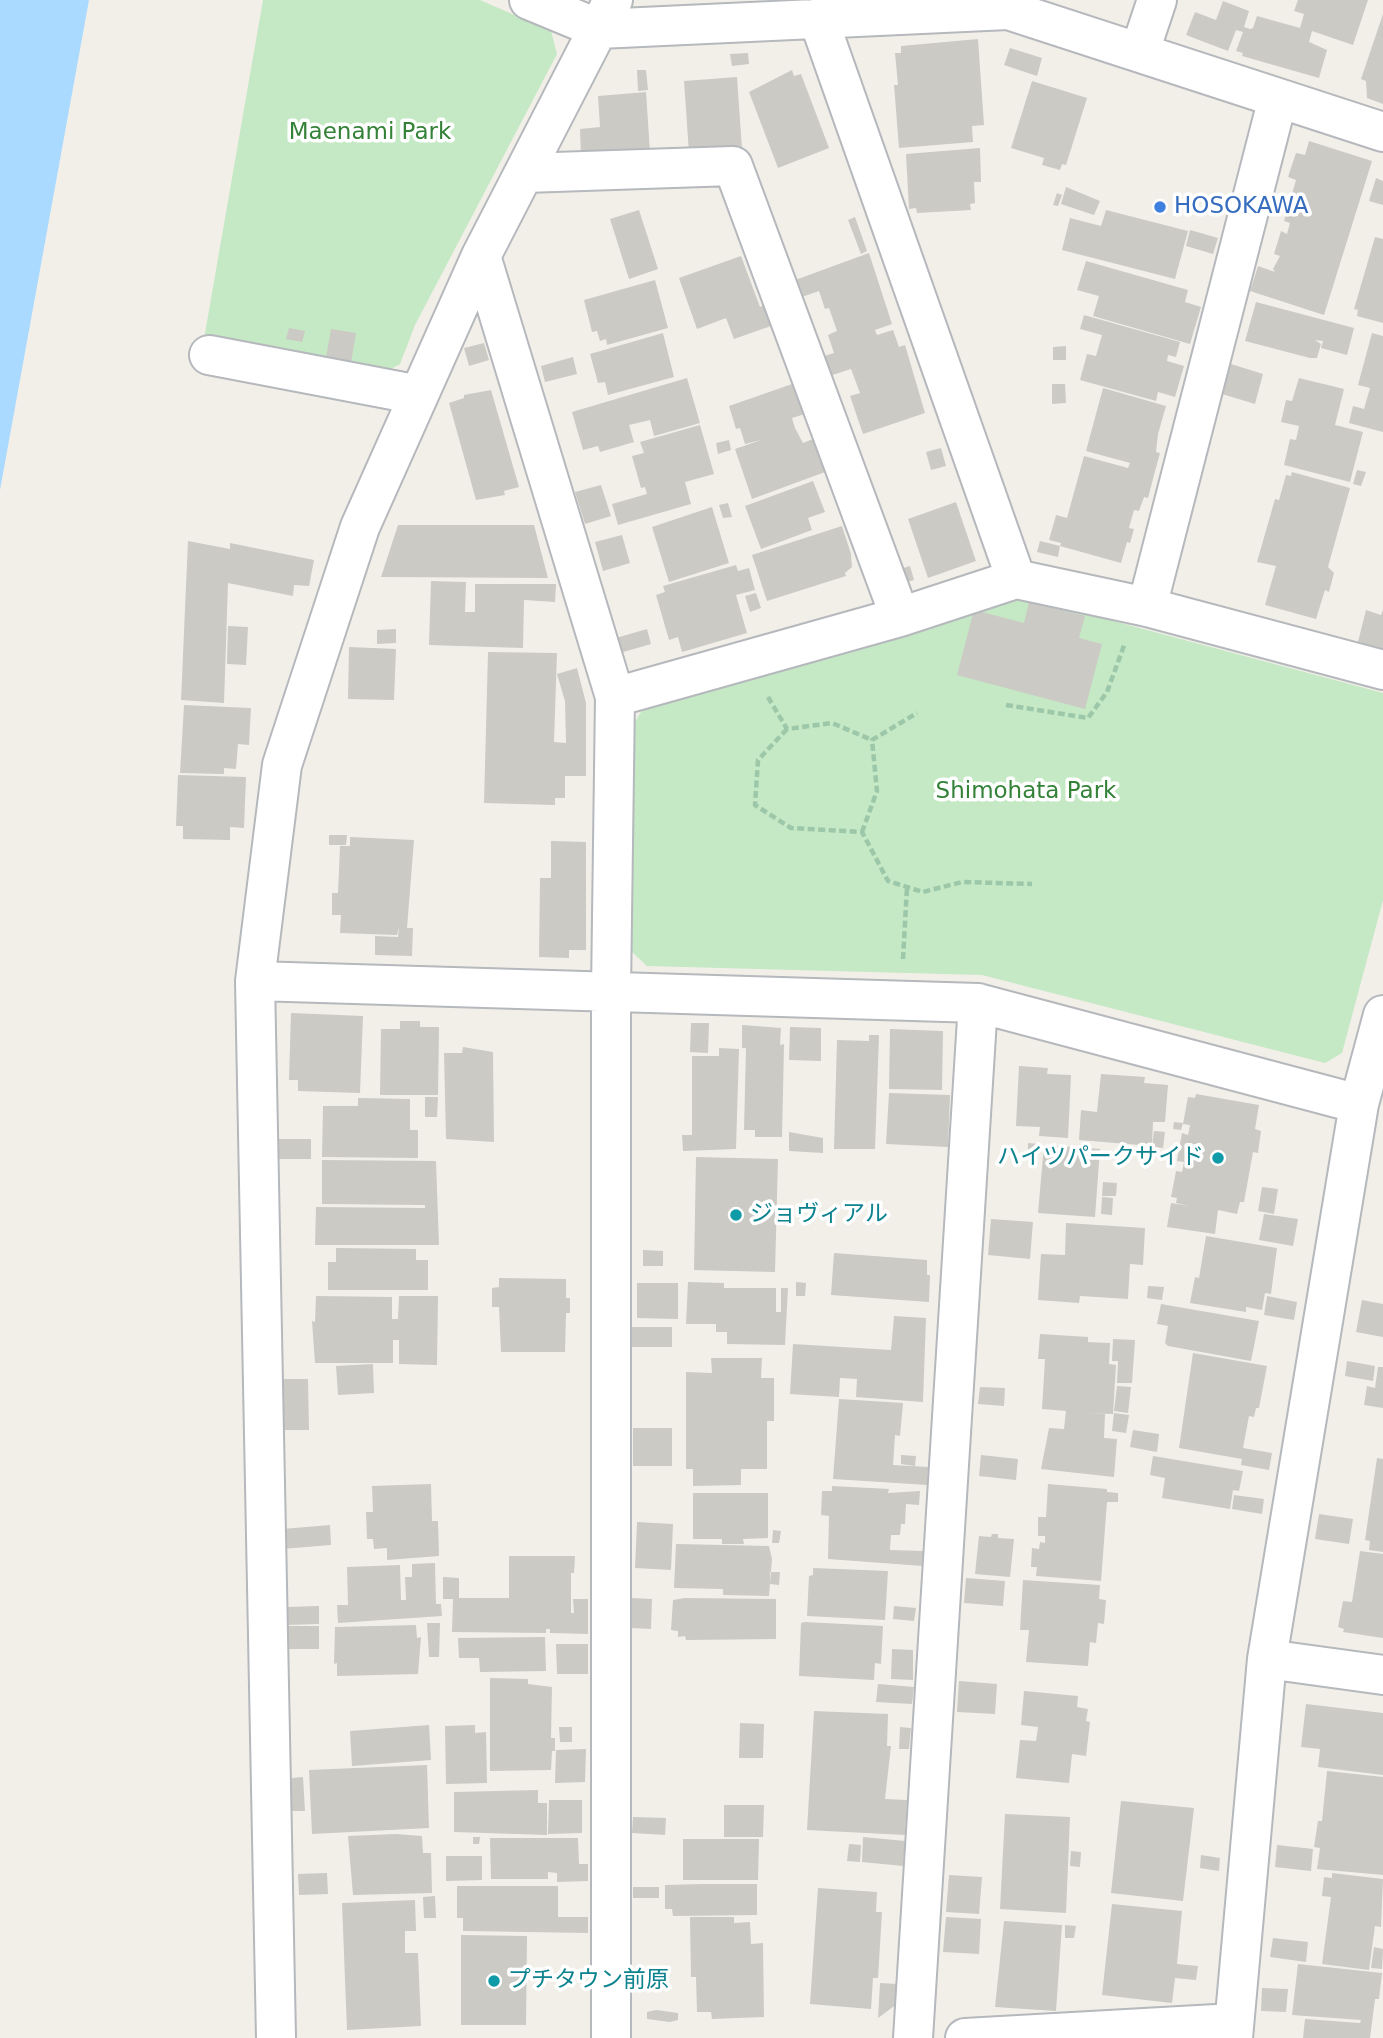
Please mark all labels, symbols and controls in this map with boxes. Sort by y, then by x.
park label: Maenami Park [289,119,451,147]
place label: HOSOKAWA [1174,193,1308,221]
marker: HOSOKAWA [1152,199,1168,215]
park label: Shimohata Park [936,778,1116,806]
place label: ハイツパークサイド [997,1144,1204,1172]
marker: ハイツパークサイド [1210,1150,1226,1166]
place label: ジョヴィアル [750,1201,888,1229]
marker: ジョヴィアル [728,1207,744,1223]
place label: プチタウン前原 [508,1967,669,1995]
marker: プチタウン前原 [486,1973,502,1989]

